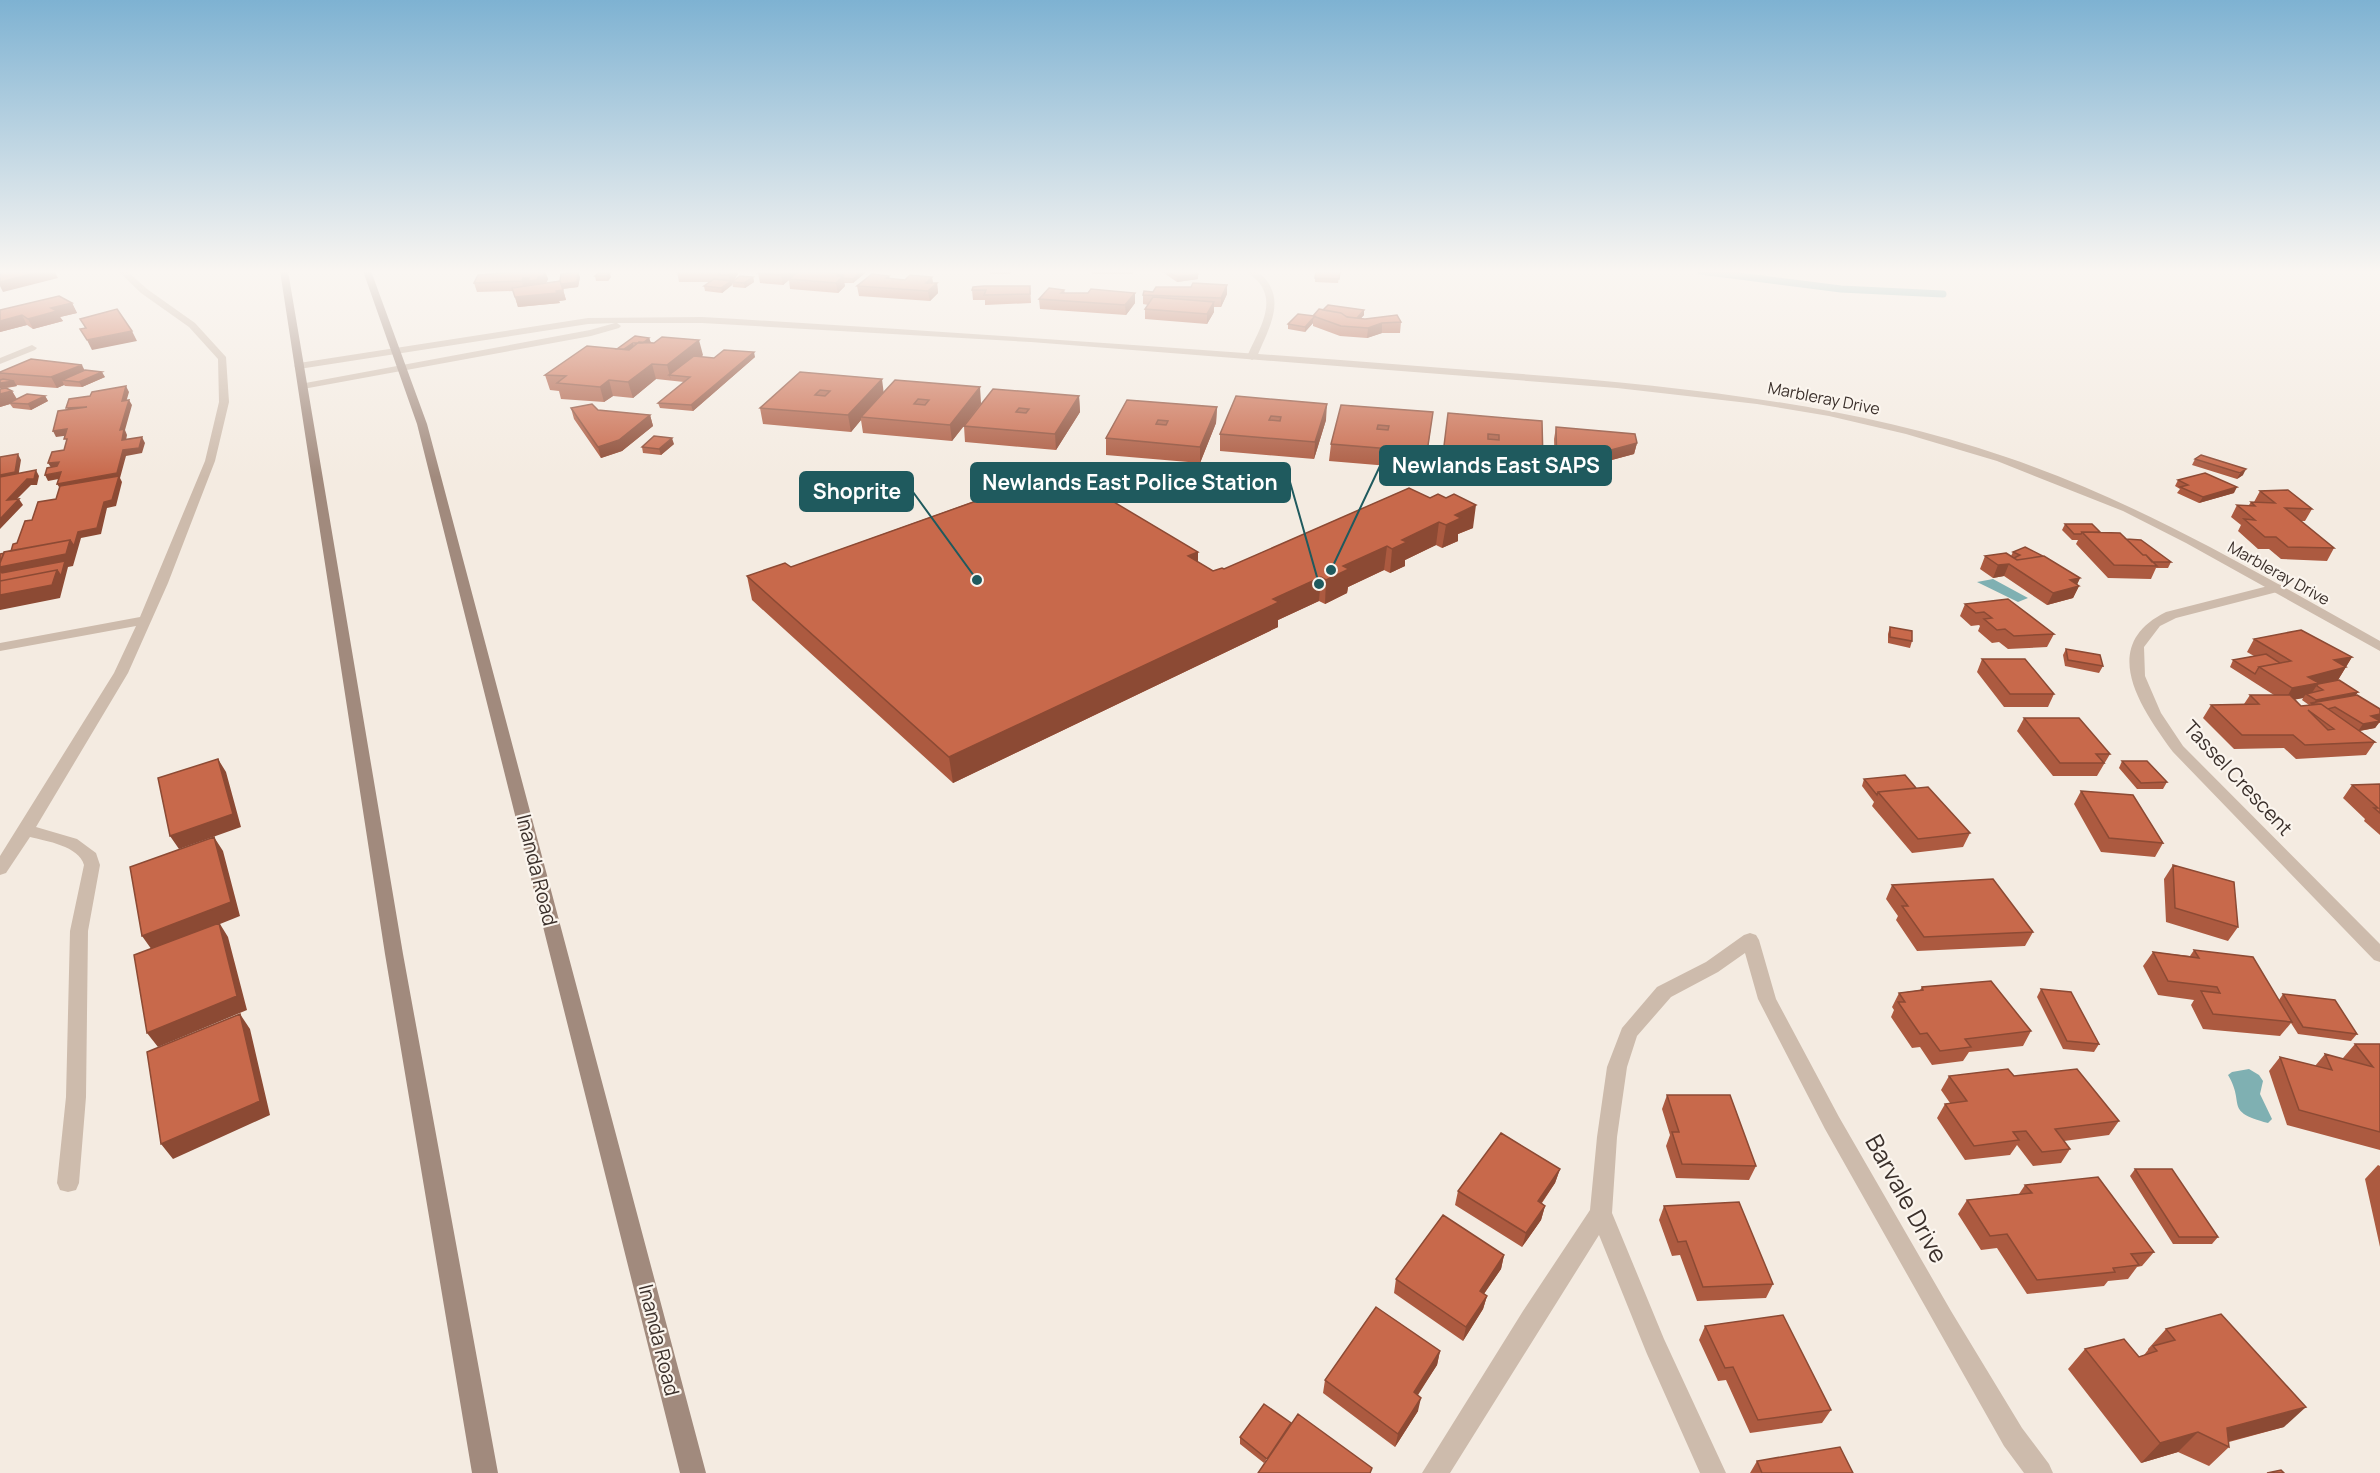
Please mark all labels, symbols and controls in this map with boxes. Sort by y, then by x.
street label: Marbleray Drive [1766,376,1882,420]
callout: Newlands East SAPS [1380,446,1611,485]
text: Newlands East SAPS [1392,451,1600,479]
callout: Newlands East Police Station [971,463,1290,502]
text: Newlands East Police Station [982,468,1278,496]
callout: Shoprite [800,472,913,511]
text: Shoprite [813,477,901,505]
street label: Marbleray Drive [2224,536,2334,610]
street label: Tassel Crescent [2178,714,2299,841]
street label: Inanda Road [511,811,564,928]
street label: Barvale Drive [1858,1128,1956,1268]
street label: Inanda Road [633,1281,686,1398]

